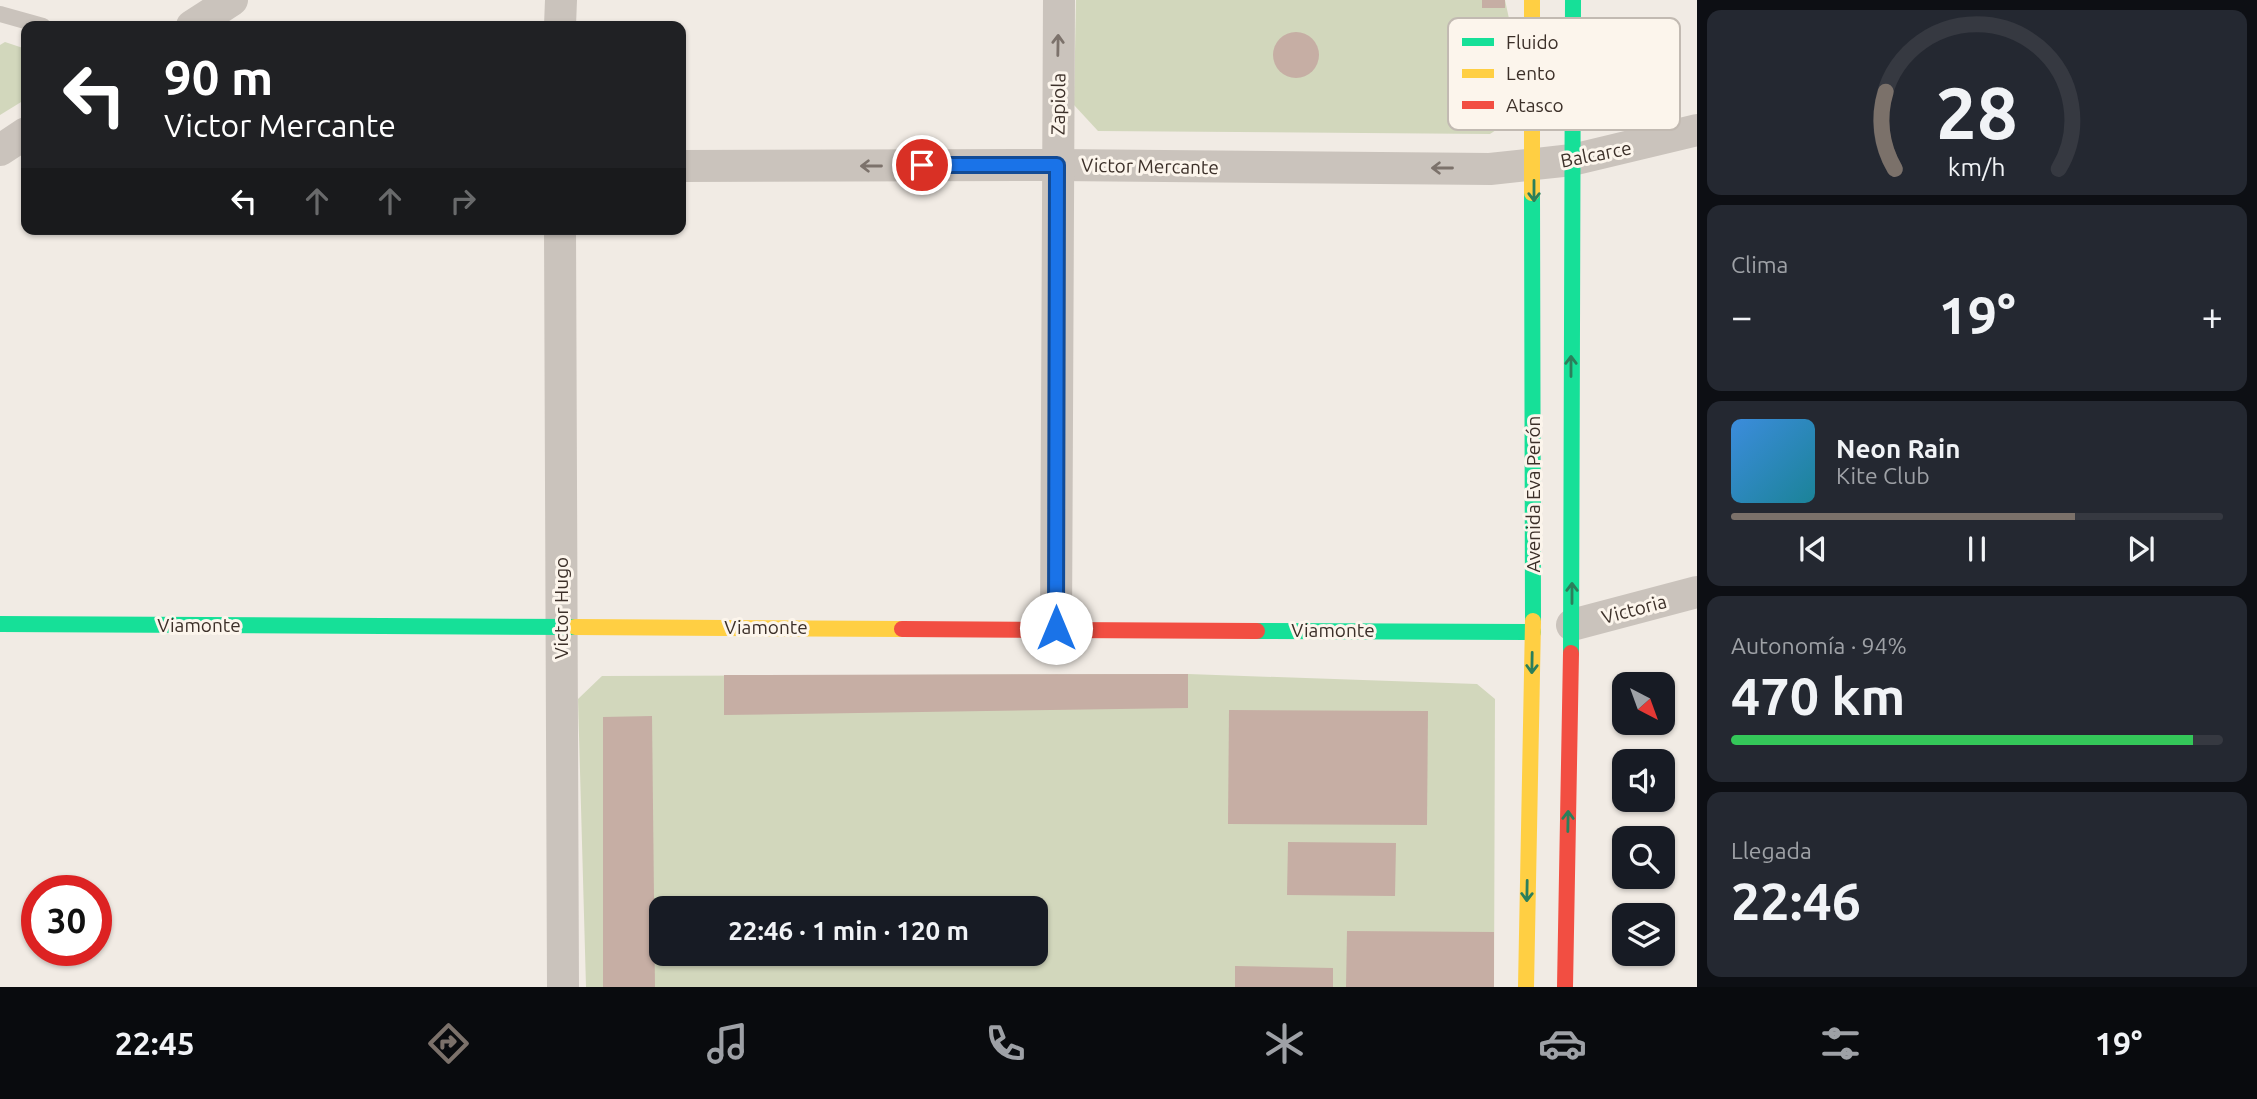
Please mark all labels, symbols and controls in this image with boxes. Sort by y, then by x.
legend [1448,18,1680,130]
text: Fluido [1506,31,1559,53]
one-way arrow [1051,34,1065,57]
icon: left [49,49,140,140]
text: 90 m [164,49,273,104]
text: Lento [1506,62,1556,84]
text: 28 [1936,71,2018,153]
street label: Zapiola [1046,73,1070,135]
text: Atasco [1506,94,1564,116]
text: Victor Mercante [164,107,396,143]
pin [892,135,952,195]
street label: Balcarce [1559,136,1633,172]
icon: arrive [903,146,941,184]
text: km/h [1948,153,2006,181]
street label: Victor Mercante [1081,154,1219,178]
one-way arrow [860,159,883,173]
one-way arrow [1431,161,1454,175]
one-way arrow [1527,179,1541,202]
icon: left [225,182,263,220]
icon: ahead [298,182,336,220]
icon: ahead [371,182,409,220]
icon: right [444,182,482,220]
text: Clima [1731,252,1788,277]
text: 19° [1938,286,2016,344]
text: − [1731,295,1752,337]
text: + [2202,295,2223,337]
one-way arrow [1564,355,1578,378]
street label: Avenida Eva Perón [1522,416,1544,572]
text: Neon Rain [1836,434,1961,463]
text: Kite Club [1836,463,1930,488]
icon: previous [1794,530,1832,568]
icon: pause [1958,530,1996,568]
icon: next [2122,530,2160,568]
street label: Victor Hugo [550,557,572,659]
one-way arrow [1565,582,1579,605]
street label: Victoria [1599,590,1669,628]
position arrow [1019,591,1093,665]
street label: Viamonte [157,614,241,636]
street label: Viamonte [724,616,808,638]
street label: Viamonte [1291,619,1375,641]
text: Autonomía · 94% [1731,633,1907,658]
one-way arrow [1525,651,1539,674]
text: 470 km [1731,667,1905,725]
north arrow [1612,672,1675,735]
map controls [1612,672,1675,966]
button: sound [1612,749,1675,812]
one-way arrow [1562,810,1575,833]
button: search [1612,826,1675,889]
text: Llegada [1731,838,1812,863]
text: 22:46 [1731,872,1861,930]
speed limit sign: 30 [21,875,112,966]
one-way arrow [1521,879,1534,902]
button: layers [1612,903,1675,966]
text: 22:46 · 1 min · 120 m [728,916,969,945]
icon: directions [424,1019,473,1068]
icon: music [703,1019,752,1068]
icon: phone [981,1019,1030,1068]
icon: climate [1260,1019,1309,1068]
icon: car [1538,1019,1587,1068]
icon: filters [1816,1019,1865,1068]
text: 22:45 [115,1025,195,1061]
text: 19° [2095,1025,2142,1061]

